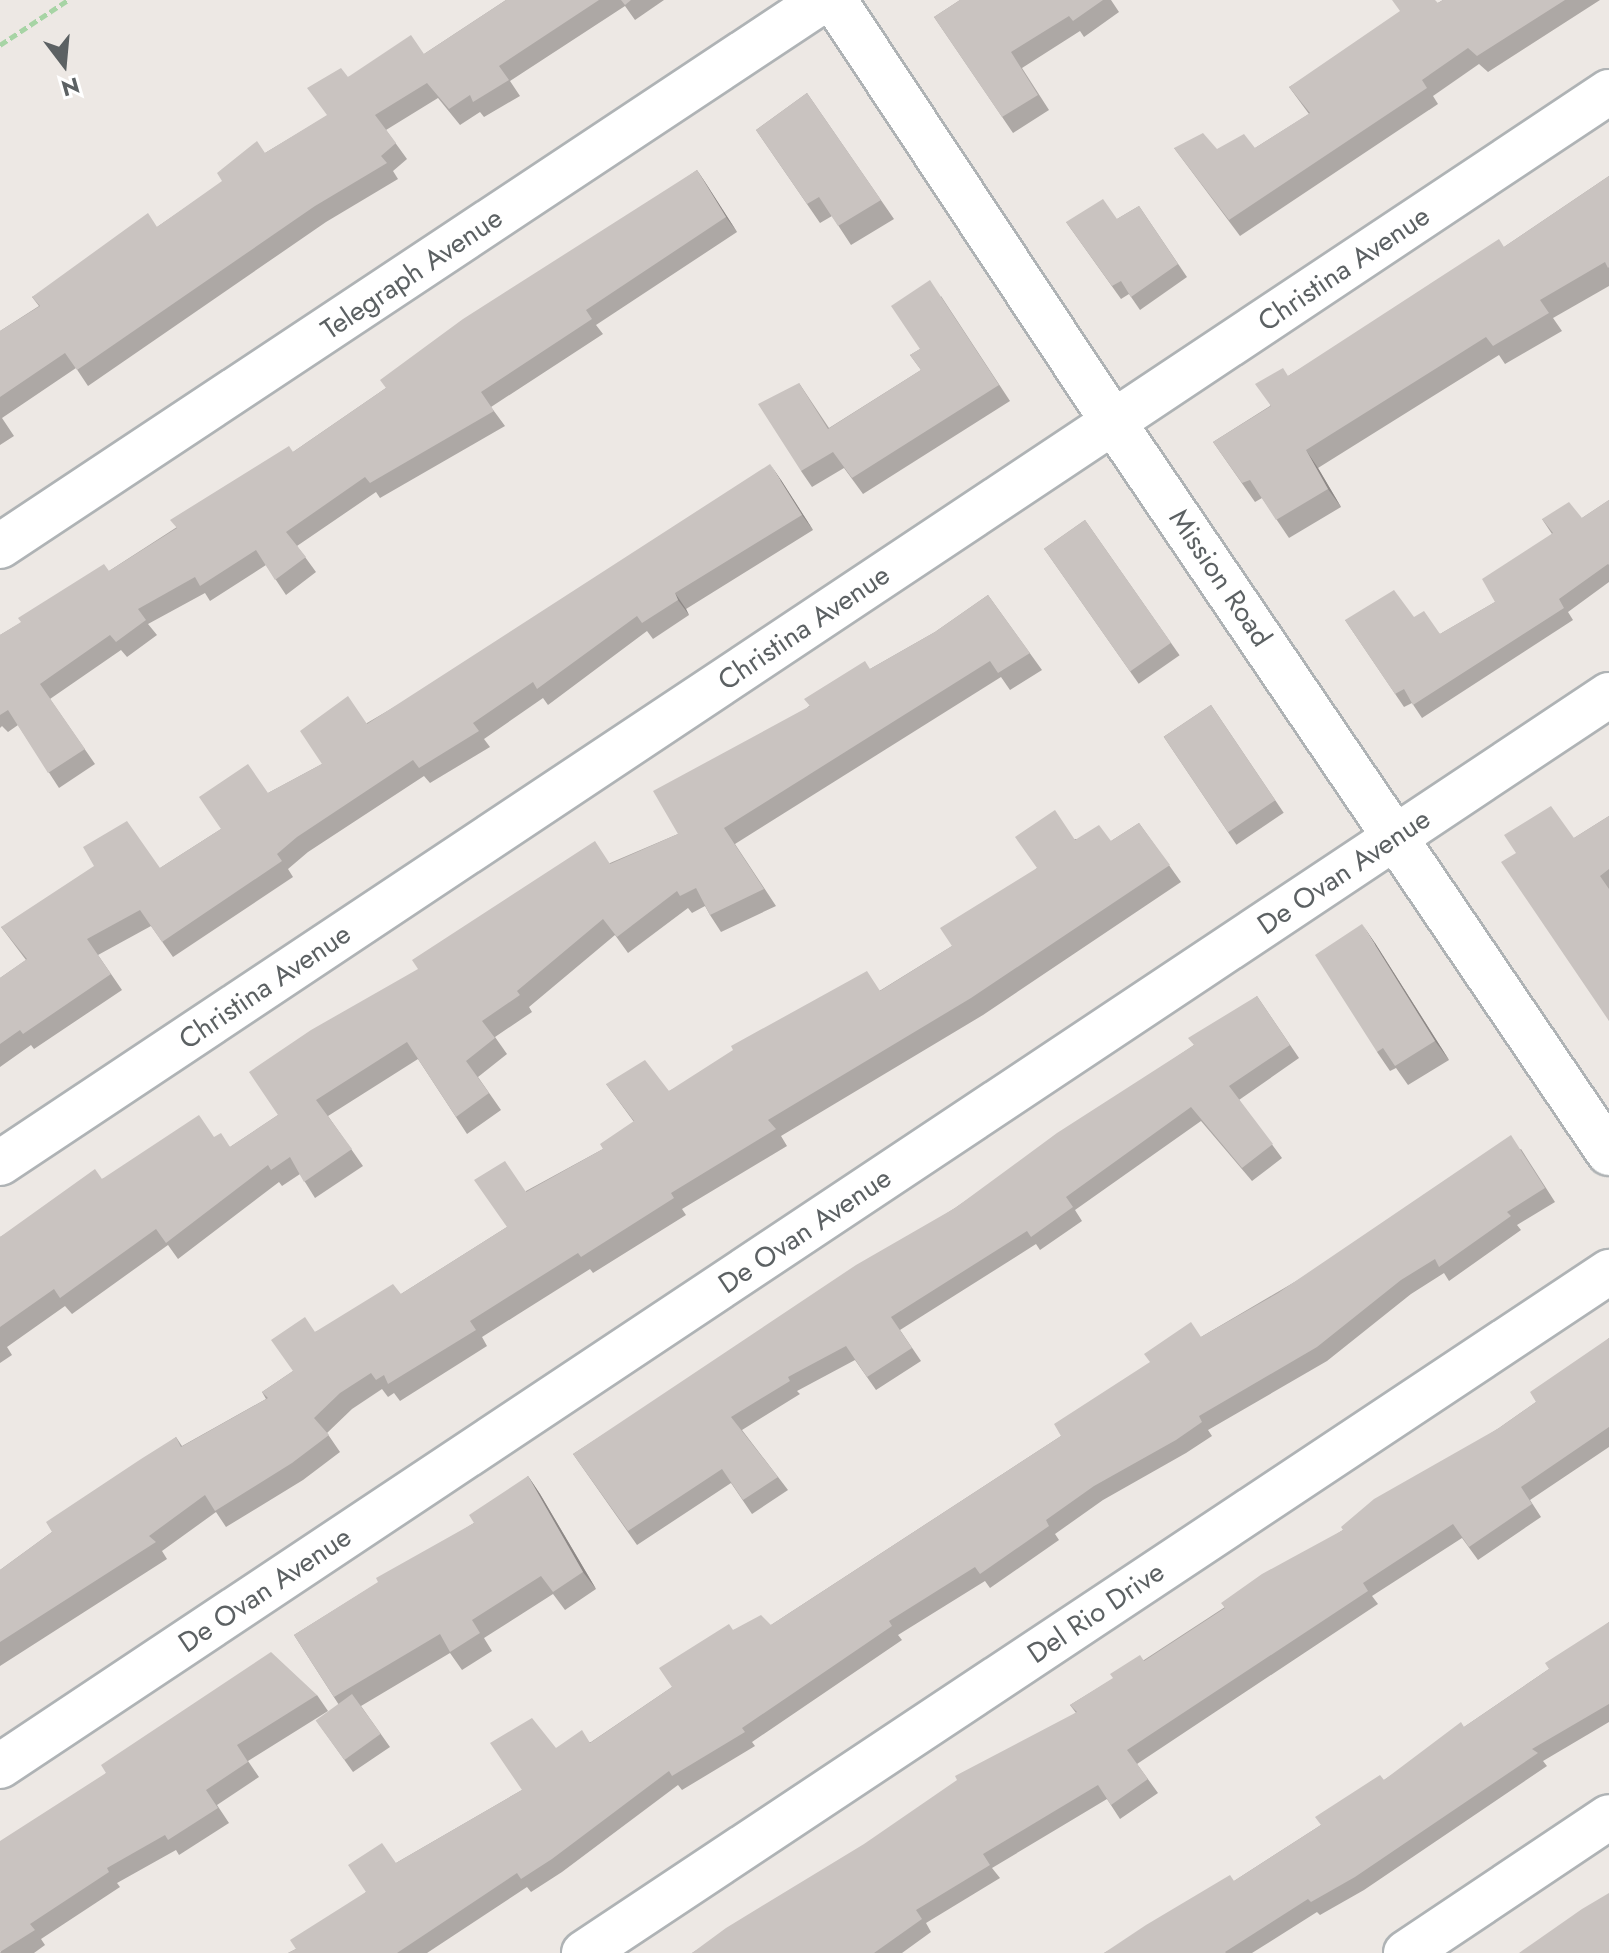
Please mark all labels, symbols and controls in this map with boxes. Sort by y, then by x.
north arrow [24,24,104,104]
text: N [58,69,83,105]
street label: Christina Avenue [1252,199,1436,339]
street label: Telegraph Avenue [315,201,509,347]
street label: Mission Road [1162,503,1278,653]
street label: Christina Avenue [712,558,896,698]
street label: De Ovan Avenue [1251,802,1437,942]
street label: Christina Avenue [173,917,357,1057]
street label: De Ovan Avenue [712,1161,898,1301]
street label: De Ovan Avenue [172,1520,358,1660]
street label: Del Rio Drive [1021,1555,1171,1671]

